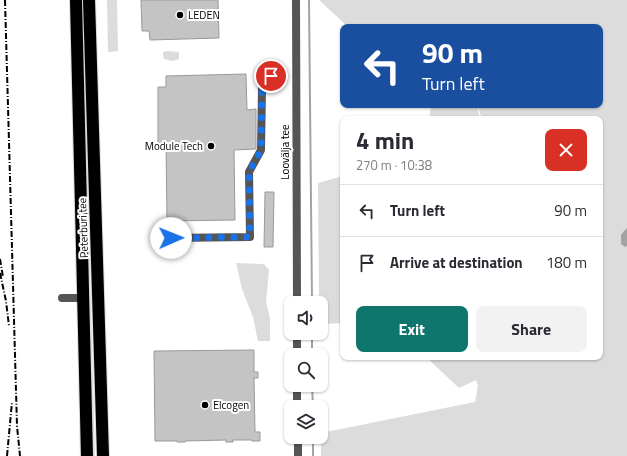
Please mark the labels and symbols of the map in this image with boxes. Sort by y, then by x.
place label: LEDEN [188,7,220,23]
marker: LEDEN [175,10,185,20]
pin [254,59,288,93]
street label: Loovälja tee [277,124,293,180]
place label: Module Tech [145,138,203,154]
marker: Module Tech [206,141,216,151]
street label: Peterburi tee [74,197,92,258]
position arrow [150,217,192,259]
place label: Elcogen [213,397,249,413]
marker: Elcogen [200,400,210,410]

